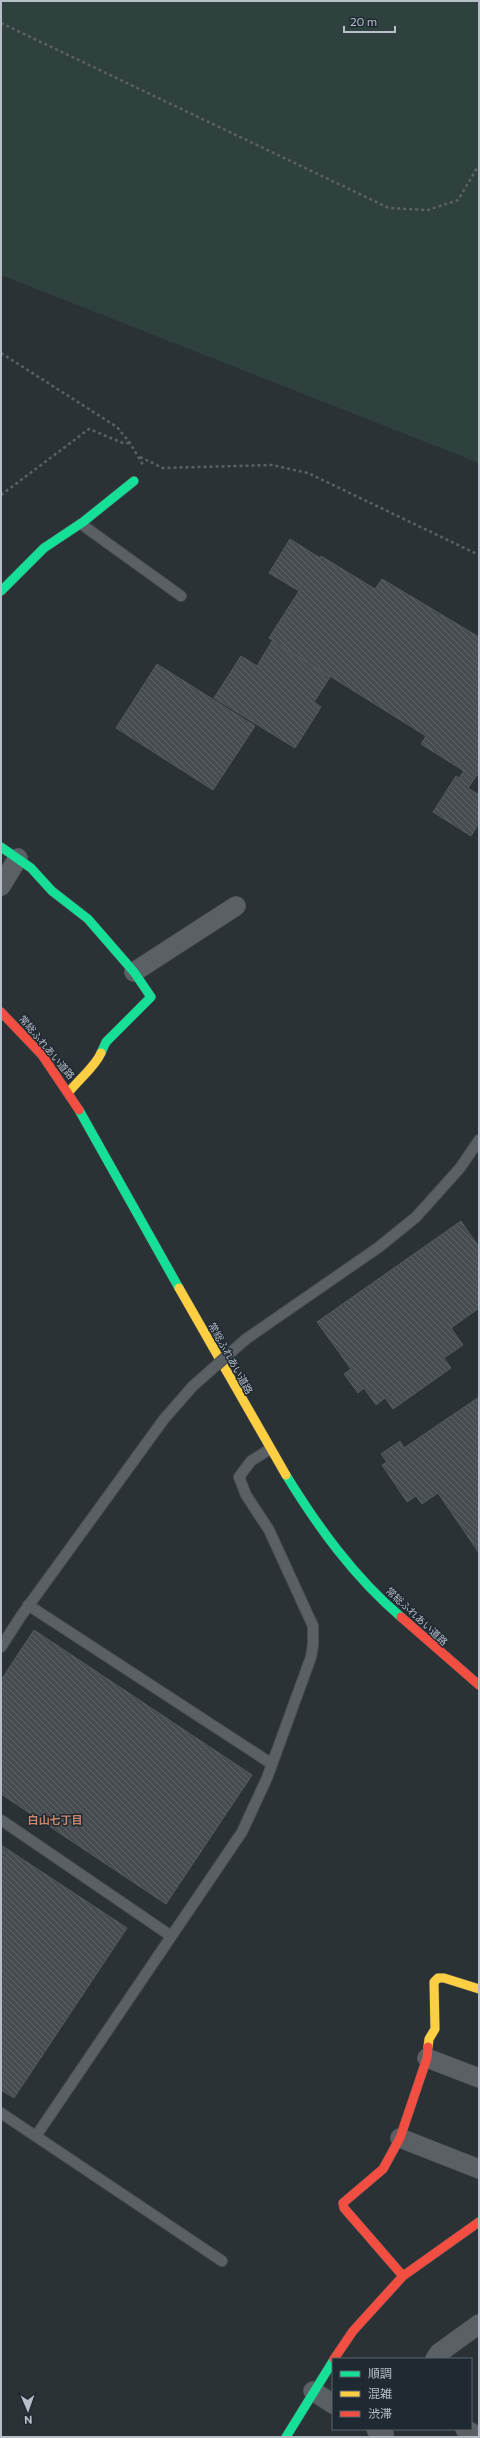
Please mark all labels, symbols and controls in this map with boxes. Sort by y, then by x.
scale bar [344,8,395,34]
text: 20 m [350,14,377,28]
street label: 常総ふれあい道路 [17,1013,77,1081]
street label: 常総ふれあい道路 [206,1320,256,1396]
street label: 常総ふれあい道路 [384,1584,450,1648]
district label: 白山七丁目 [28,1813,83,1826]
legend [332,2358,472,2430]
text: 順調 [368,2366,392,2380]
text: 混雑 [368,2386,392,2400]
north arrow [8,2390,48,2430]
text: 渋滞 [368,2406,392,2420]
text: N [24,2414,33,2427]

